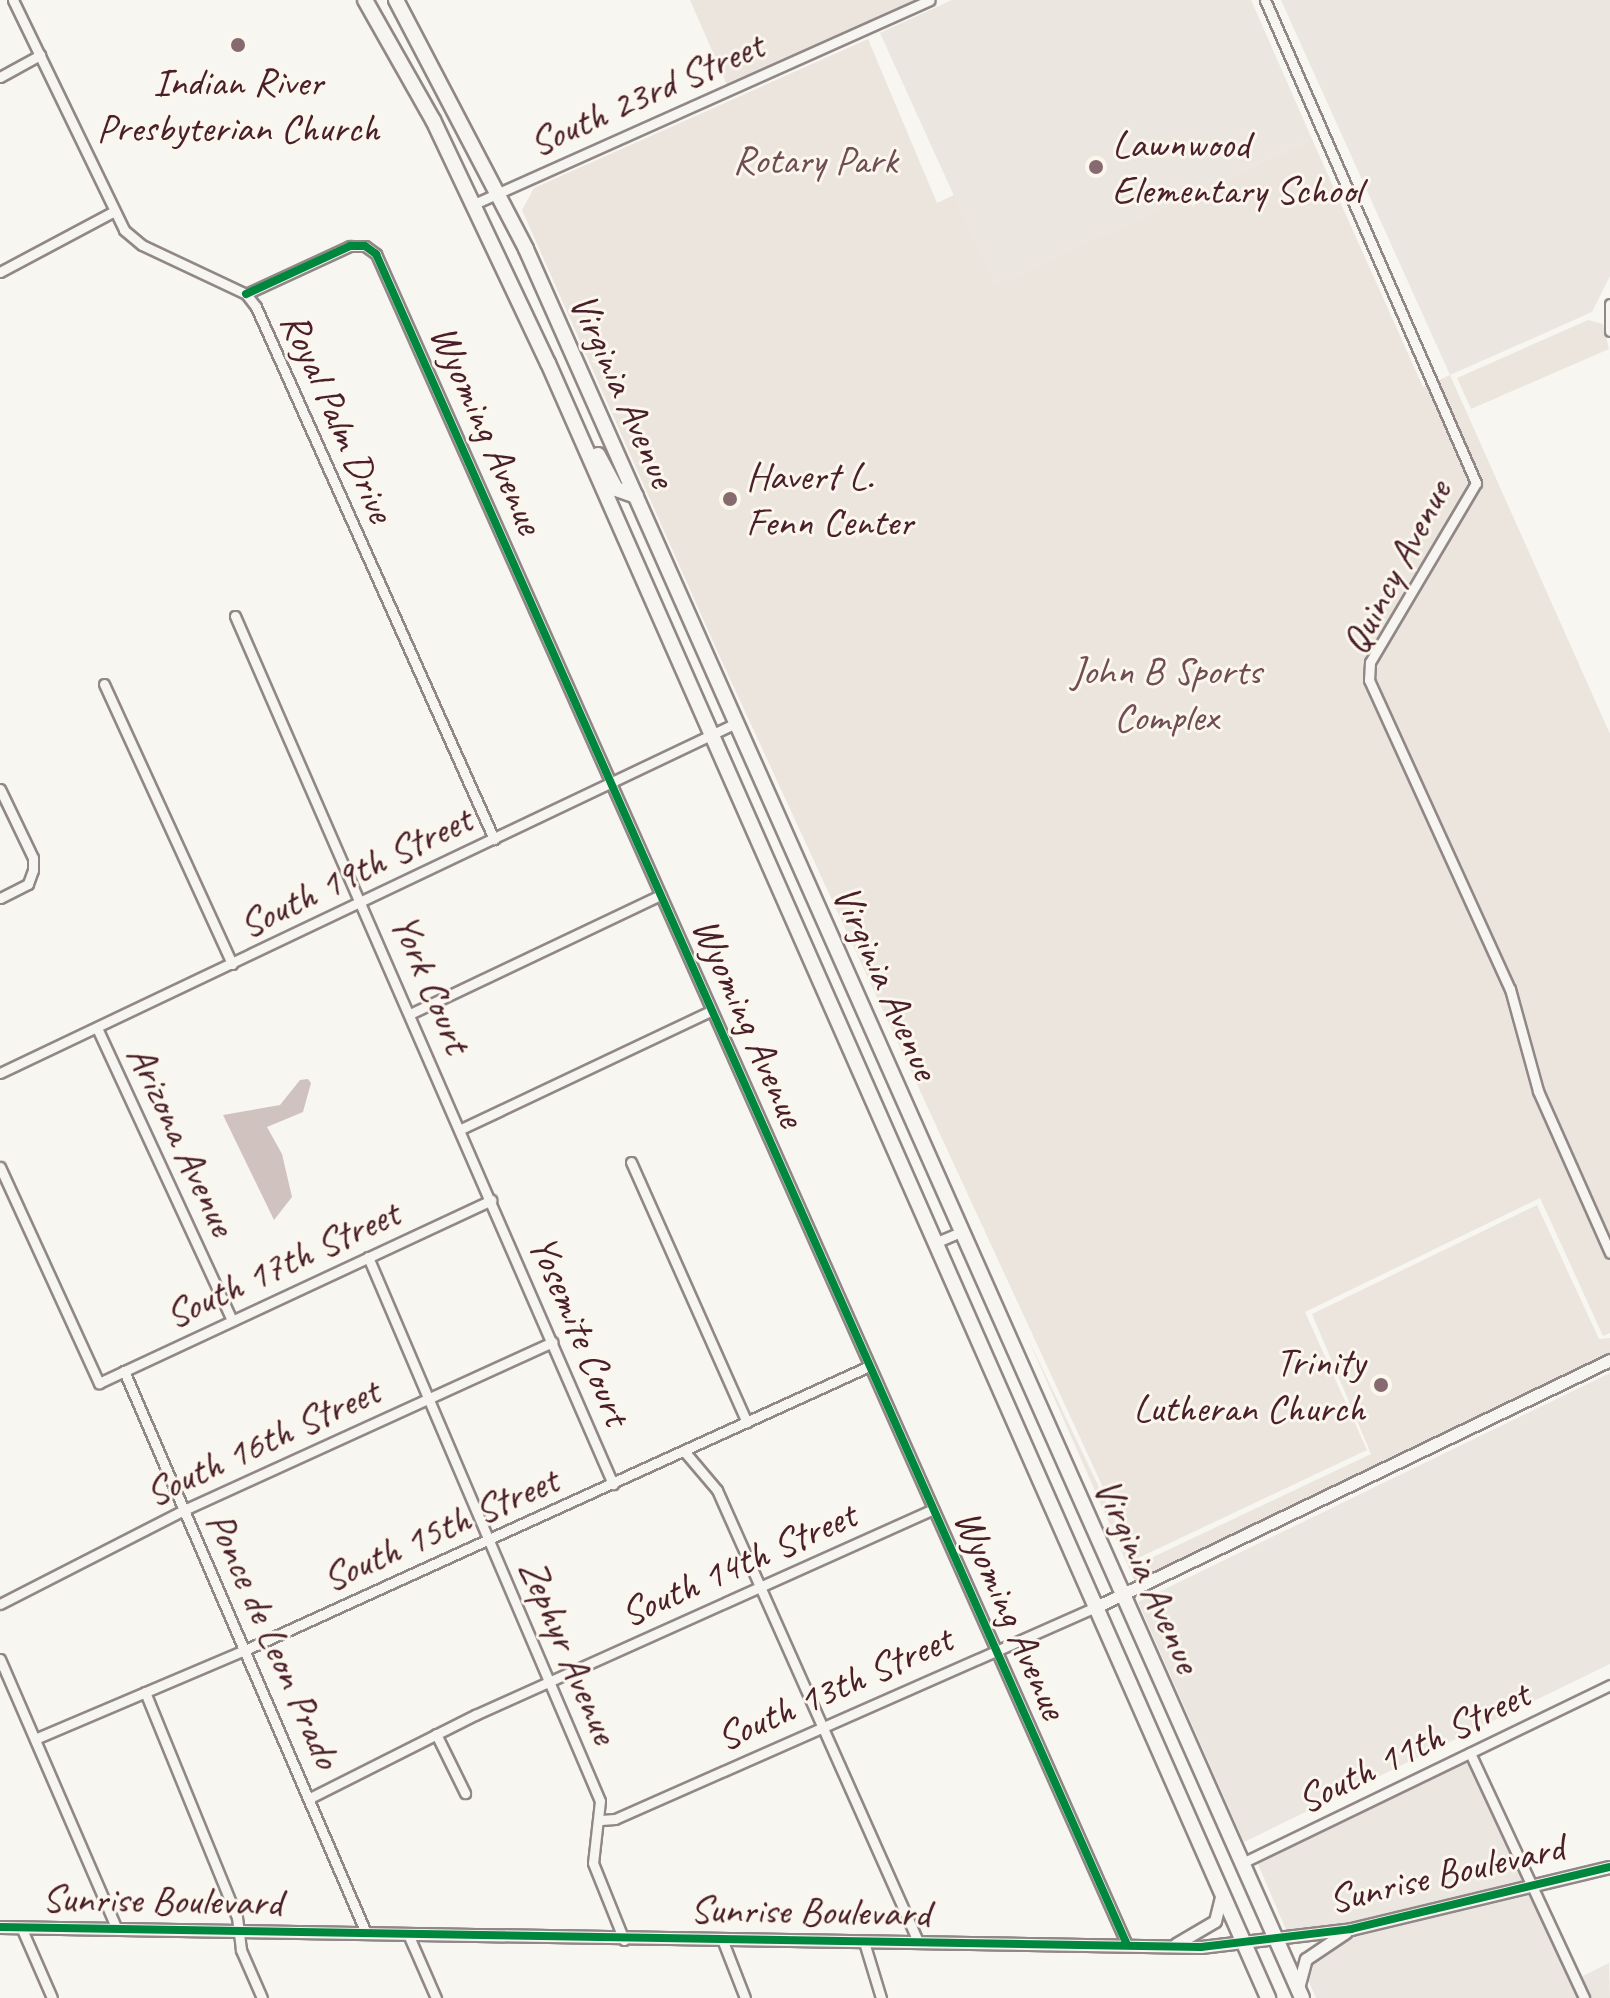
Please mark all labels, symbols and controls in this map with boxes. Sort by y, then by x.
street label: South 23rd Street [521,21,771,167]
marker: Indian River Presbyterian Church [229,36,247,54]
place label: Indian River Presbyterian Church [96,58,380,152]
place label: Lawnwood Elementary School [1112,120,1362,214]
park label: Rotary Park [732,136,898,184]
marker: Lawnwood Elementary School [1087,158,1105,176]
street label: Virginia Avenue [559,285,687,495]
street label: Royal Palm Drive [270,303,406,531]
street label: Wyoming Avenue [420,317,554,541]
place label: Havert L. Fenn Center [746,452,913,546]
street label: Quincy Avenue [1330,472,1462,662]
marker: Havert L. Fenn Center [721,490,739,508]
park label: John B Sports Complex [1070,647,1262,741]
street label: South 19th Street [231,795,479,949]
street label: Virginia Avenue [822,877,950,1087]
street label: York Court [380,906,482,1060]
street label: Wyoming Avenue [682,910,816,1134]
street label: Arizona Avenue [117,1037,247,1243]
street label: South 17th Street [157,1189,407,1339]
street label: Yosemite Court [518,1228,642,1432]
place label: Trinity Lutheran Church [1132,1338,1365,1432]
street label: South 16th Street [137,1367,387,1517]
marker: Trinity Lutheran Church [1372,1376,1390,1394]
street label: South 15th Street [315,1456,565,1602]
street label: Virginia Avenue [1084,1470,1212,1680]
street label: South 14th Street [613,1491,863,1637]
street label: Wyoming Avenue [944,1502,1078,1726]
street label: Ponce de Leon Prado [196,1504,352,1776]
street label: Zephyr Avenue [509,1552,629,1750]
street label: South 13th Street [709,1615,959,1761]
street label: South 11th Street [1289,1670,1537,1824]
street label: Sunrise Boulevard [1324,1823,1568,1923]
street label: Sunrise Boulevard [42,1874,282,1926]
street label: Sunrise Boulevard [690,1885,930,1937]

